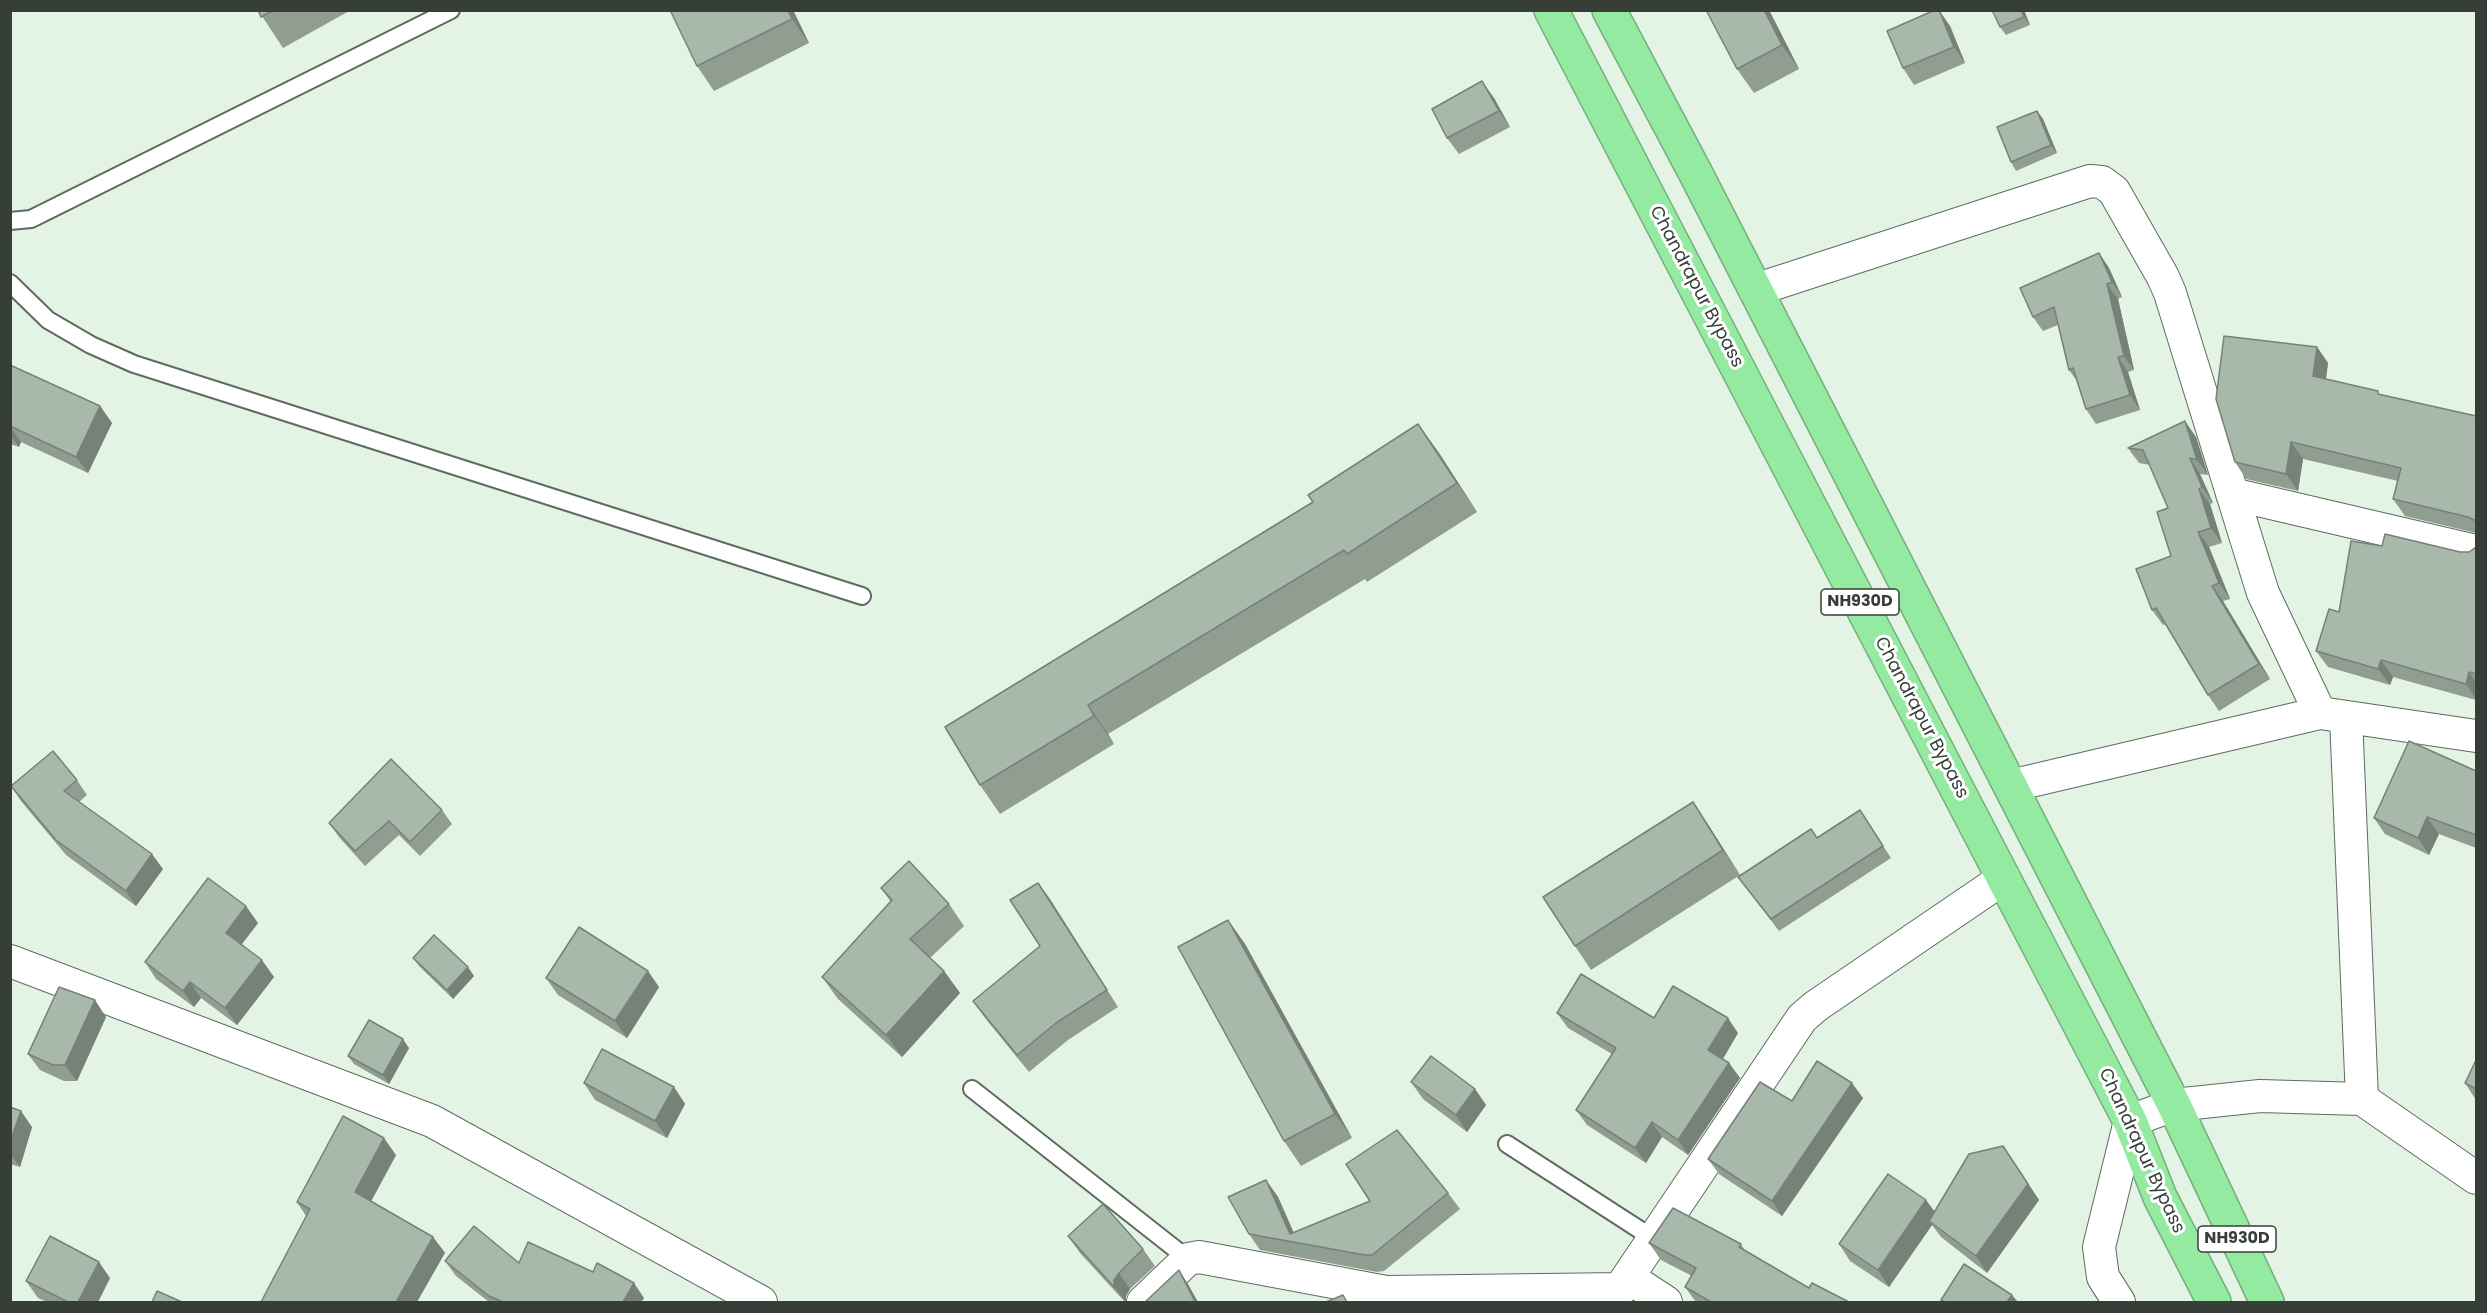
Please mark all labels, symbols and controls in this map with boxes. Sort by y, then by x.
street label: Chandrapur Bypass [1644,203,1748,371]
road number: NH930D [1821,589,1899,615]
street label: Chandrapur Bypass [1869,634,1973,802]
street label: Chandrapur Bypass [2093,1065,2189,1237]
road number: NH930D [2198,1226,2276,1252]

